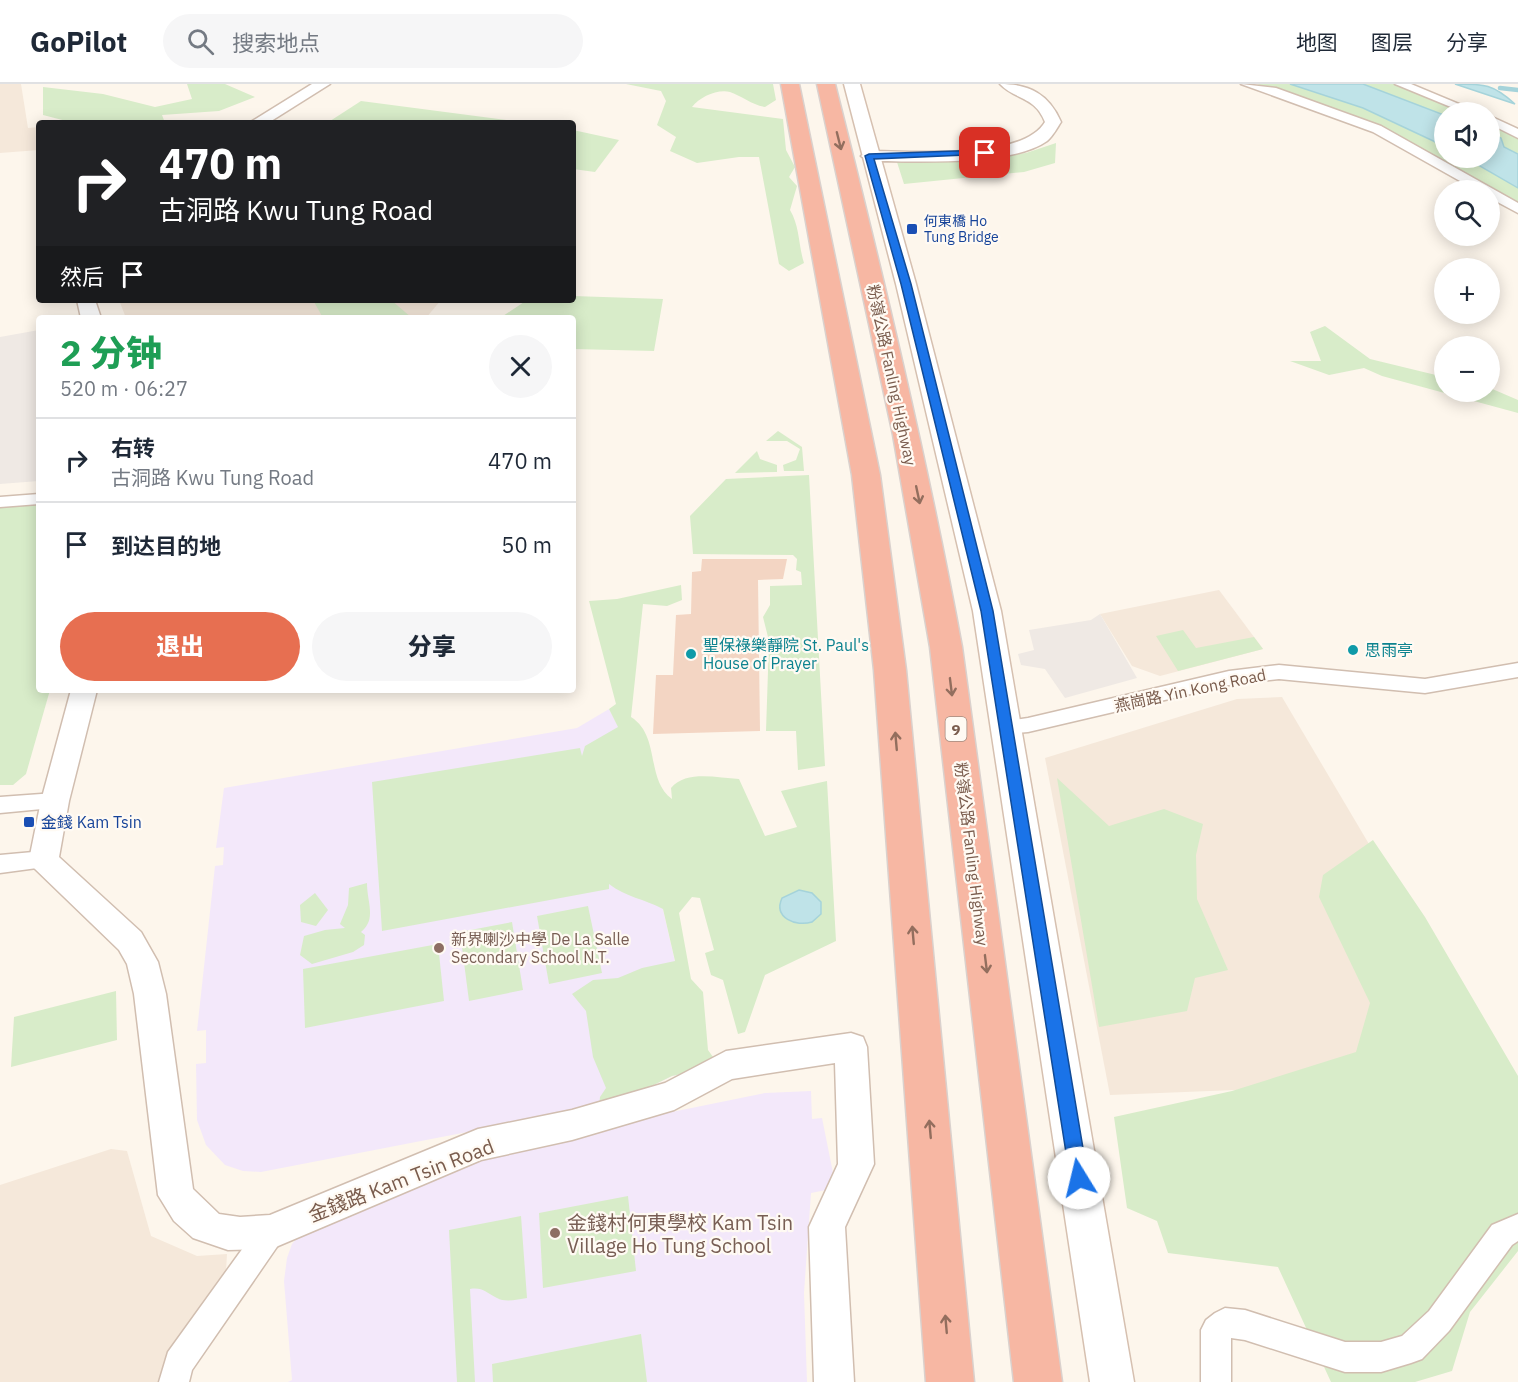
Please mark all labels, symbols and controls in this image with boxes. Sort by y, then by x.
search box [163,14,583,68]
text: GoPilot [30,23,127,60]
icon: search [184,25,217,58]
text: 搜索地点 [232,28,320,57]
text: 地图 [1296,28,1338,56]
text: 图层 [1371,28,1413,56]
text: 分享 [1446,28,1488,56]
map controls [1434,102,1500,402]
button: sound [1434,102,1500,168]
pin [959,127,1010,178]
one-way arrow [834,131,846,150]
text: 470 m [159,136,282,191]
icon: arrive [968,136,1001,169]
icon: right [60,144,138,222]
button: search [1434,180,1500,246]
text: 古洞路 Kwu Tung Road [159,192,433,227]
place label: 何東橋 Ho Tung Bridge [924,212,999,246]
marker: 何東橋 Ho Tung Bridge [905,222,919,236]
icon: arrive [116,258,149,291]
button: + [1434,258,1500,324]
text: 然后 [60,262,104,291]
street label: 粉嶺公路 Fanling Highway [863,283,921,467]
text: 2 分钟 [60,329,162,376]
button: close [489,335,552,398]
button: − [1434,336,1500,402]
text: 520 m · 06:27 [60,375,188,402]
text: 右转 [111,433,155,462]
icon: right [60,444,93,477]
text: 470 m [488,446,552,475]
text: 古洞路 Kwu Tung Road [111,464,314,491]
one-way arrow [913,485,924,504]
icon: arrive [60,528,93,561]
text: 50 m [501,530,552,559]
text: 到达目的地 [111,531,221,560]
button: 退出 [60,612,300,681]
button: 分享 [312,612,552,681]
place label: 聖保祿樂靜院 St. Paul's House of Prayer [703,635,869,673]
place label: 思雨亭 [1365,640,1413,660]
marker: 思雨亭 [1346,643,1360,657]
marker: 聖保祿樂靜院 St. Paul's House of Prayer [684,647,698,661]
street label: 燕崗路 Yin Kong Road [1112,664,1268,716]
one-way arrow [945,677,956,697]
road number: 9 [946,717,966,741]
one-way arrow [890,731,901,751]
street label: 粉嶺公路 Fanling Highway [951,761,993,947]
place label: 金錢 Kam Tsin [41,812,142,832]
marker: 金錢 Kam Tsin [22,815,36,829]
one-way arrow [908,926,919,945]
place label: 新界喇沙中學 De La Salle Secondary School N.T. [451,929,630,967]
marker: 新界喇沙中學 De La Salle Secondary School N.T. [432,941,446,955]
one-way arrow [980,954,991,974]
one-way arrow [924,1120,935,1140]
street label: 金錢路 Kam Tsin Road [304,1132,498,1228]
position arrow [1047,1146,1111,1210]
place label: 金錢村何東學校 Kam Tsin Village Ho Tung School [567,1209,793,1259]
marker: 金錢村何東學校 Kam Tsin Village Ho Tung School [548,1226,562,1240]
one-way arrow [940,1314,951,1334]

